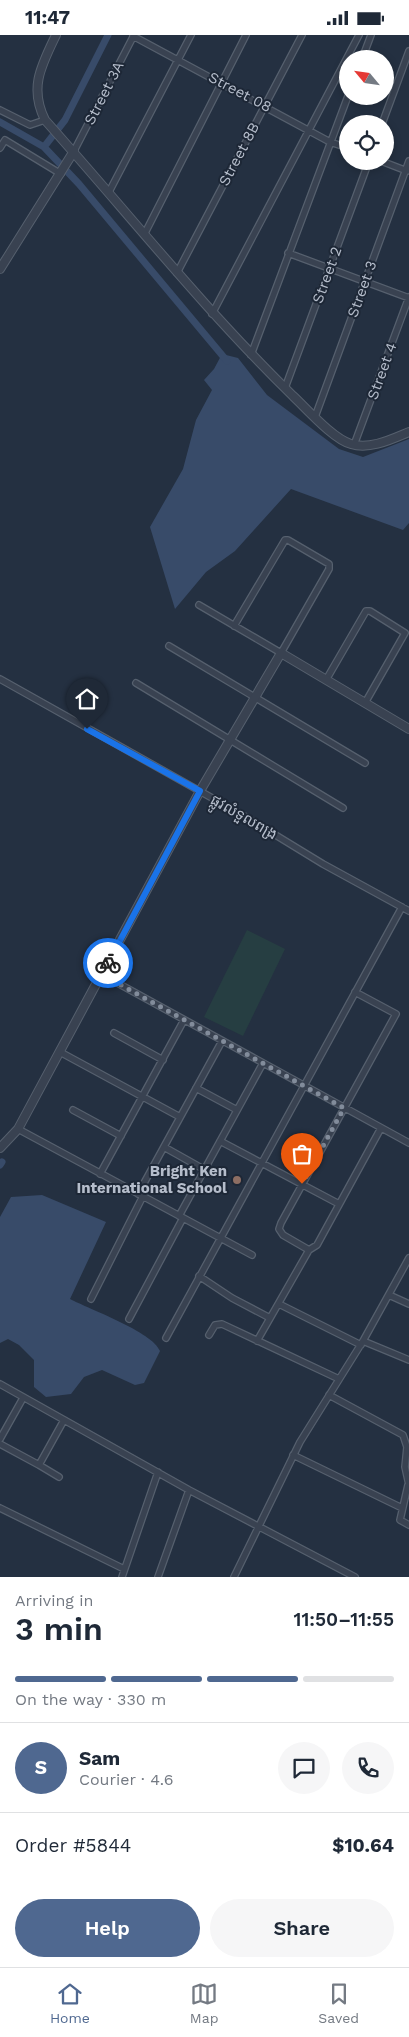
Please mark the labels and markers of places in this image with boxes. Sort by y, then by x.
pin [66,678,108,729]
pin [281,1133,323,1184]
place label: Bright Ken International School [76,1162,227,1197]
marker: Bright Ken International School [231,1174,243,1186]

